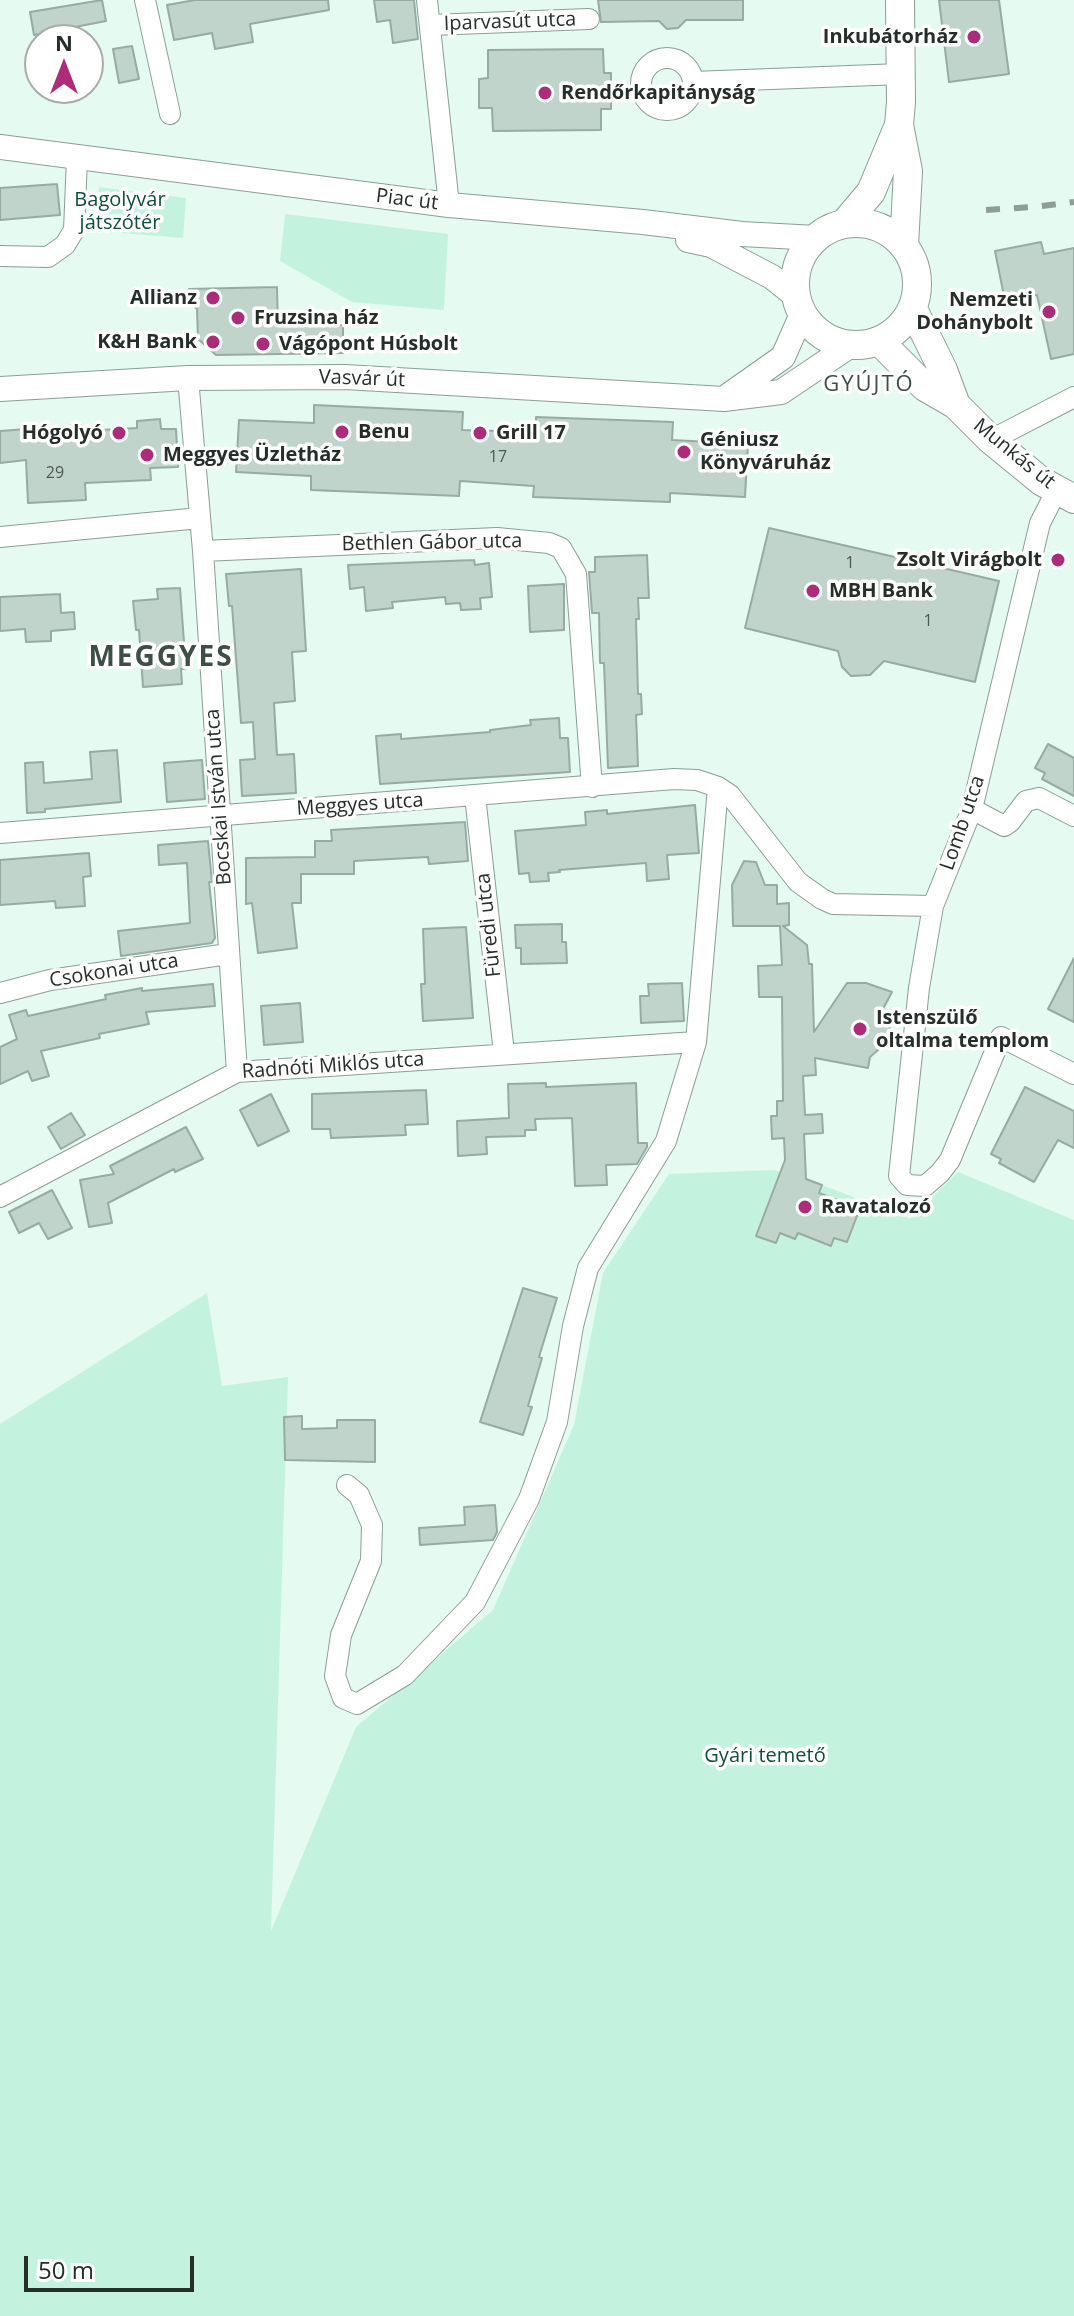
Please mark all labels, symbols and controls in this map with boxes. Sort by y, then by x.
street label: Iparvasút utca [443,8,577,36]
north arrow [24,24,104,104]
place label: Inkubátorház [823,25,958,49]
text: N [55,27,73,57]
marker: Inkubátorház [965,28,983,46]
place label: Rendőrkapitányság [561,81,755,105]
marker: Rendőrkapitányság [536,84,554,102]
street label: Piac út [375,184,439,216]
park label: Bagolyvár játszótér [74,188,166,235]
place label: Allianz [130,286,197,310]
place label: Nemzeti Dohánybolt [916,288,1033,335]
marker: Allianz [204,289,222,307]
marker: Nemzeti Dohánybolt [1040,303,1058,321]
place label: Fruzsina ház [254,306,378,330]
marker: Fruzsina ház [229,309,247,327]
place label: K&H Bank [97,330,197,354]
place label: Vágópont Húsbolt [279,332,458,356]
marker: K&H Bank [204,333,222,351]
marker: Vágópont Húsbolt [254,335,272,353]
street label: Vasvár út [318,365,406,393]
district label: GYÚJTÓ [823,372,915,398]
street label: Munkás út [968,414,1060,494]
place label: Benu [358,420,410,444]
place label: Hógolyó [22,421,103,445]
place label: Grill 17 [496,421,566,445]
marker: Benu [333,423,351,441]
marker: Hógolyó [110,424,128,442]
marker: Grill 17 [471,424,489,442]
place label: Géniusz Könyváruház [700,428,831,475]
place label: Meggyes Üzletház [163,443,341,467]
marker: Géniusz Könyváruház [675,443,693,461]
marker: Meggyes Üzletház [138,446,156,464]
house number: 17 [489,447,507,467]
house number: 29 [46,463,64,483]
street label: Bethlen Gábor utca [341,529,523,557]
place label: Zsolt Virágbolt [897,548,1042,572]
marker: Zsolt Virágbolt [1049,551,1067,569]
house number: 1 [845,553,855,573]
place label: MBH Bank [829,579,933,603]
marker: MBH Bank [804,582,822,600]
house number: 1 [923,611,933,631]
district label: MEGGYES [88,641,234,675]
street label: Bocskai István utca [201,708,237,886]
street label: Lomb utca [936,773,990,873]
street label: Meggyes utca [296,789,424,821]
street label: Füredi utca [472,872,506,978]
street label: Csokonai utca [48,949,180,993]
place label: Istenszülő oltalma templom [876,1006,1049,1053]
marker: Istenszülő oltalma templom [851,1020,869,1038]
street label: Radnóti Miklós utca [241,1048,425,1084]
place label: Ravatalozó [821,1195,931,1219]
marker: Ravatalozó [796,1198,814,1216]
park label: Gyári temető [704,1744,826,1768]
scale bar [28,2240,198,2290]
text: 50 m [38,2253,94,2286]

